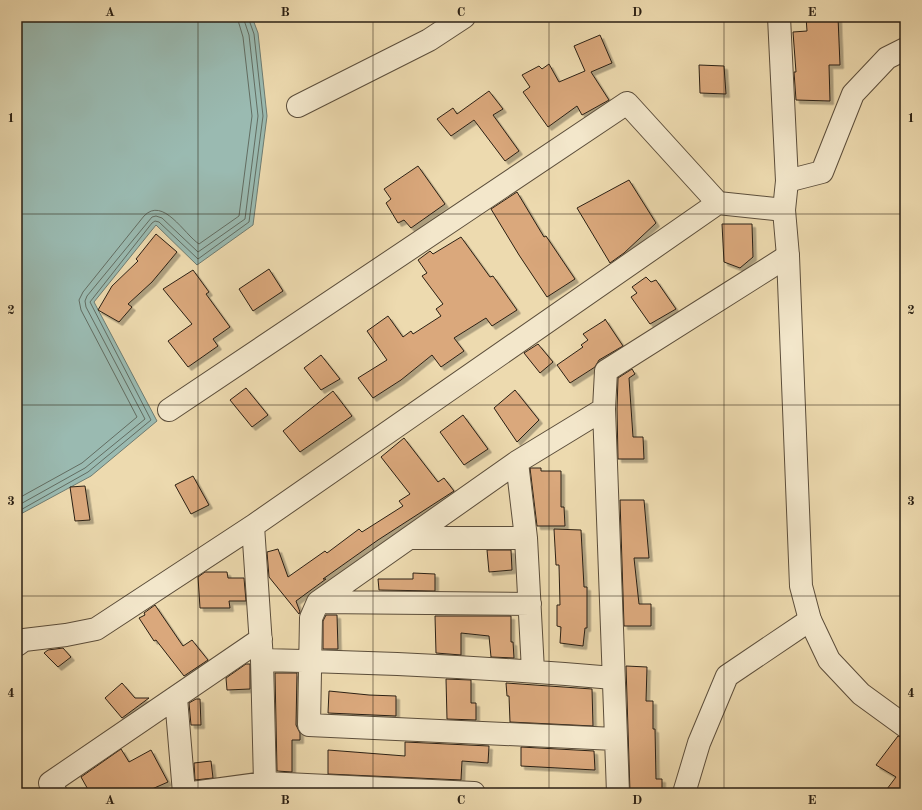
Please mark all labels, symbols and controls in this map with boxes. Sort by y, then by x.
text: A [105,6,115,19]
text: B [280,6,290,19]
text: C [457,6,465,19]
text: D [632,6,642,19]
text: E [808,6,817,19]
text: 1 [7,112,15,125]
text: 1 [907,112,915,125]
text: 2 [7,304,15,317]
text: 2 [907,304,915,317]
text: 3 [7,495,15,508]
text: 3 [907,495,915,508]
text: 4 [7,687,15,700]
text: 4 [907,687,915,700]
text: A [105,794,115,807]
text: B [280,794,290,807]
text: C [457,794,465,807]
text: D [632,794,642,807]
text: E [808,794,817,807]

